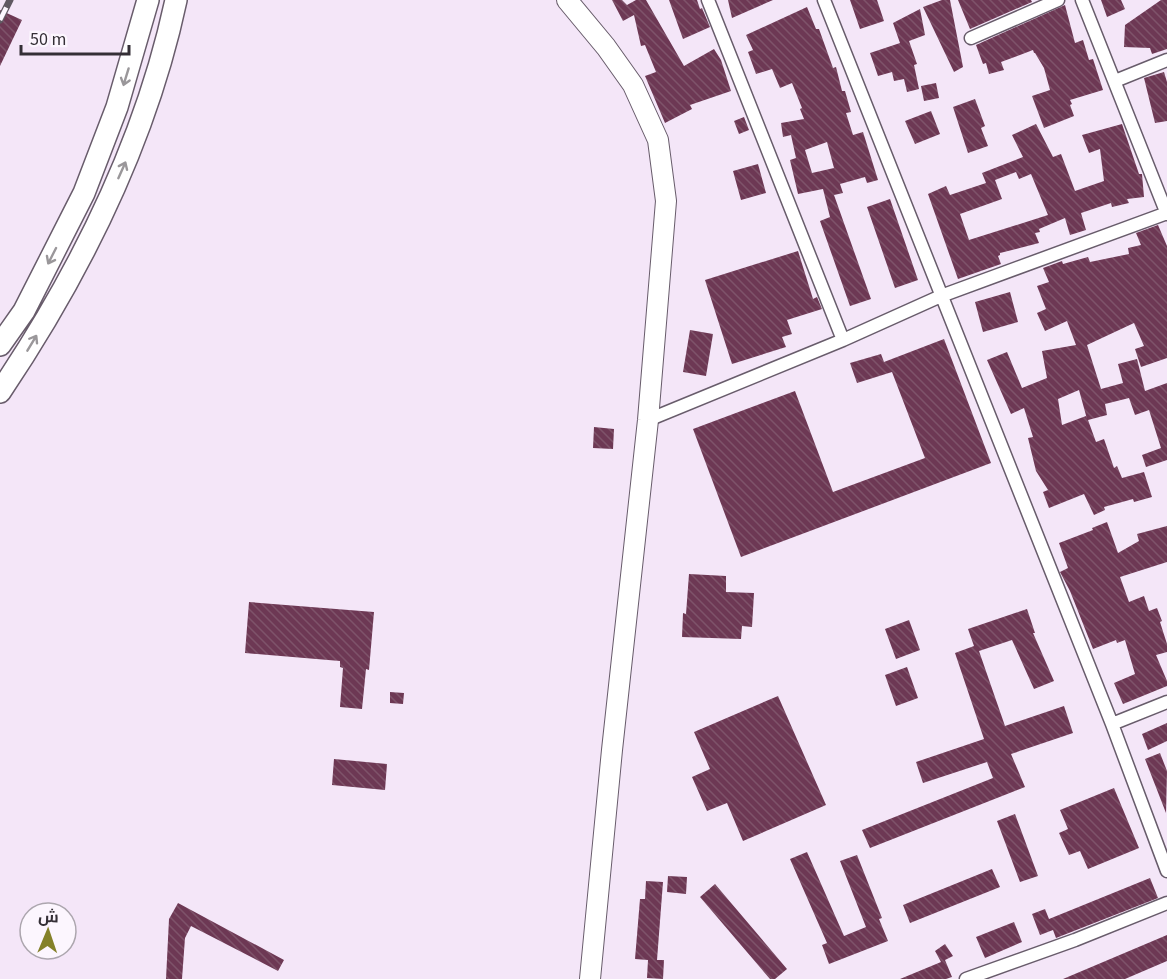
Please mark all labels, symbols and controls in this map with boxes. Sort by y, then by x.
scale bar [21,18,129,56]
text: 50 m [30,27,66,52]
one-way arrow [120,67,131,86]
one-way arrow [116,161,128,179]
one-way arrow [45,247,57,265]
one-way arrow [27,335,39,352]
north arrow [18,901,78,961]
text: ش [38,906,59,928]

